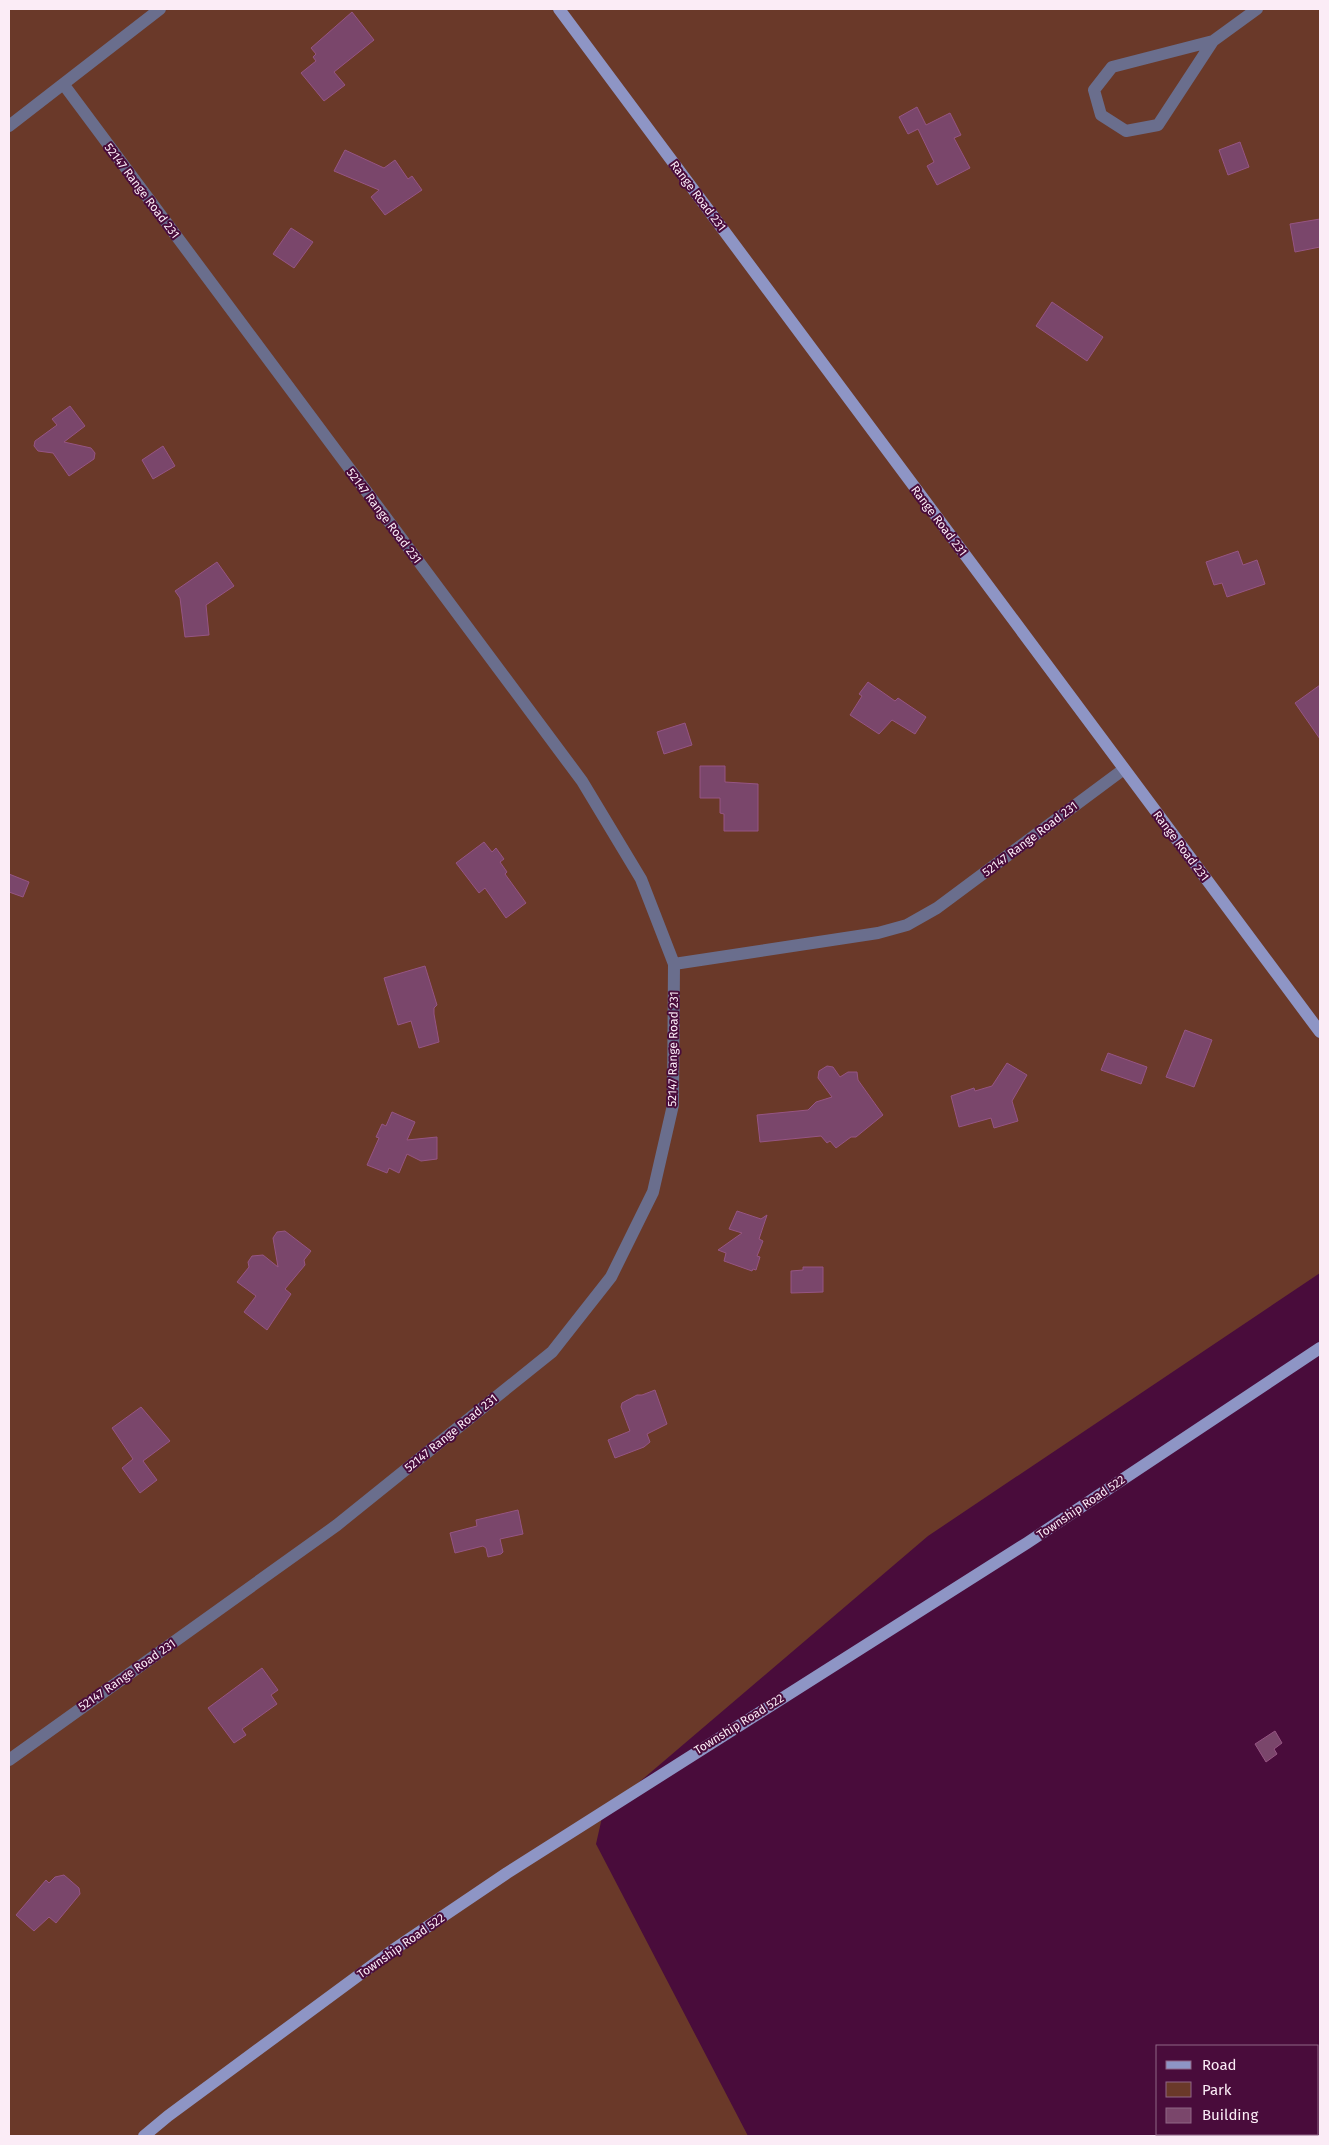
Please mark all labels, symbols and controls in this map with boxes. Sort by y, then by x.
street label: 52147 Range Road 231 [102,141,182,241]
street label: Range Road 231 [667,158,729,234]
street label: 52147 Range Road 231 [344,466,424,566]
street label: Range Road 231 [908,483,970,559]
street label: 52147 Range Road 231 [980,799,1080,879]
street label: Range Road 231 [1150,808,1212,884]
street label: 52147 Range Road 231 [665,991,681,1107]
street label: 52147 Range Road 231 [402,1391,500,1475]
street label: Township Road 522 [1034,1472,1128,1542]
street label: 52147 Range Road 231 [76,1636,178,1714]
street label: Township Road 522 [692,1691,786,1757]
street label: Township Road 522 [355,1911,447,1981]
legend [1156,2045,1319,2135]
text: Road [1202,2056,1237,2074]
text: Park [1202,2081,1232,2099]
text: Building [1202,2106,1258,2124]

